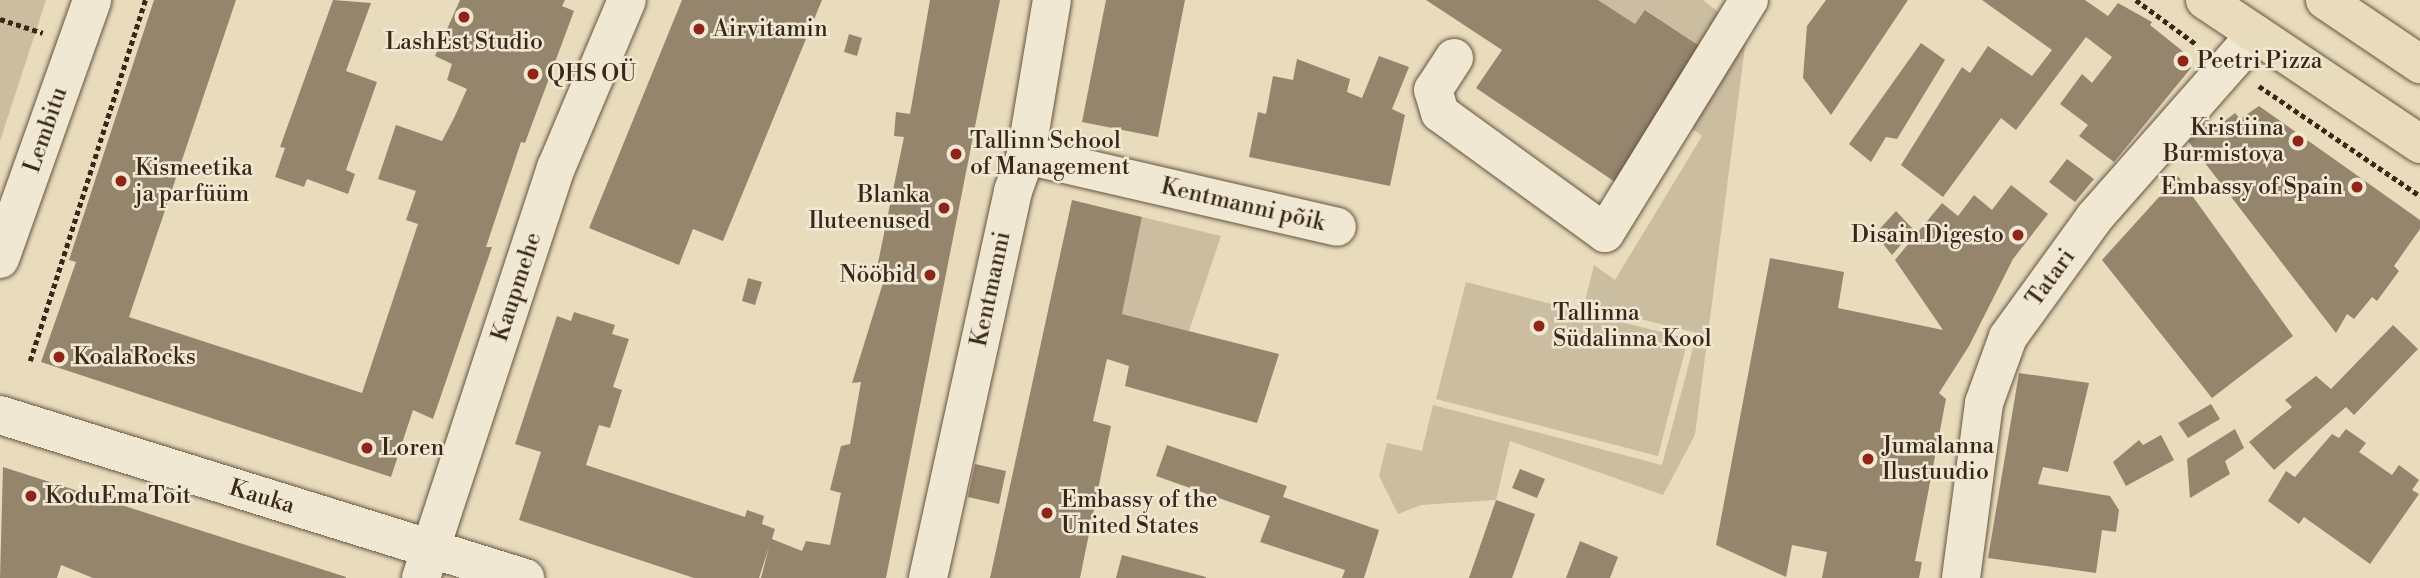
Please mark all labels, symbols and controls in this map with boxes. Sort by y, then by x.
marker: LashEst Studio [456,9,472,25]
place label: Airvitamin [713,15,828,43]
marker: Airvitamin [691,21,707,37]
place label: LashEst Studio [385,28,543,56]
place label: Peetri Pizza [2197,47,2322,75]
marker: Peetri Pizza [2175,53,2191,69]
place label: QHS OÜ [547,60,636,88]
marker: QHS OÜ [525,66,541,82]
street label: Lembitu [19,84,73,176]
place label: Kristiina Burmistova [2163,114,2284,168]
place label: Tallinn School of Management [970,127,1130,181]
marker: Kristiina Burmistova [2290,133,2306,149]
marker: Tallinn School of Management [948,146,964,162]
place label: Kismeetika ja parfüüm [135,154,253,208]
marker: Kismeetika ja parfüüm [113,173,129,189]
street label: Kentmanni põik [1158,173,1328,237]
place label: Embassy of Spain [2161,173,2343,201]
marker: Embassy of Spain [2349,179,2365,195]
place label: Blanka Iluteenused [809,181,930,235]
marker: Blanka Iluteenused [936,200,952,216]
place label: Disain Digesto [1851,221,2004,249]
marker: Disain Digesto [2010,227,2026,243]
street label: Kaupmehe [486,229,548,345]
street label: Kentmanni [965,229,1017,349]
street label: Tatari [2021,244,2081,312]
place label: Nööbid [840,261,916,289]
marker: Nööbid [922,267,938,283]
place label: Tallinna Südalinna Kool [1553,299,1711,353]
marker: Tallinna Südalinna Kool [1531,318,1547,334]
place label: KoalaRocks [73,343,196,371]
marker: KoalaRocks [51,349,67,365]
place label: Jumalanna Ilustuudio [1882,432,1994,486]
place label: Loren [381,434,444,462]
marker: Loren [359,440,375,456]
marker: Jumalanna Ilustuudio [1860,451,1876,467]
street label: Kauka [226,474,298,520]
place label: KoduEmaToit [45,482,191,510]
place label: Embassy of the United States [1061,486,1218,540]
marker: KoduEmaToit [23,488,39,504]
marker: Embassy of the United States [1039,505,1055,521]

